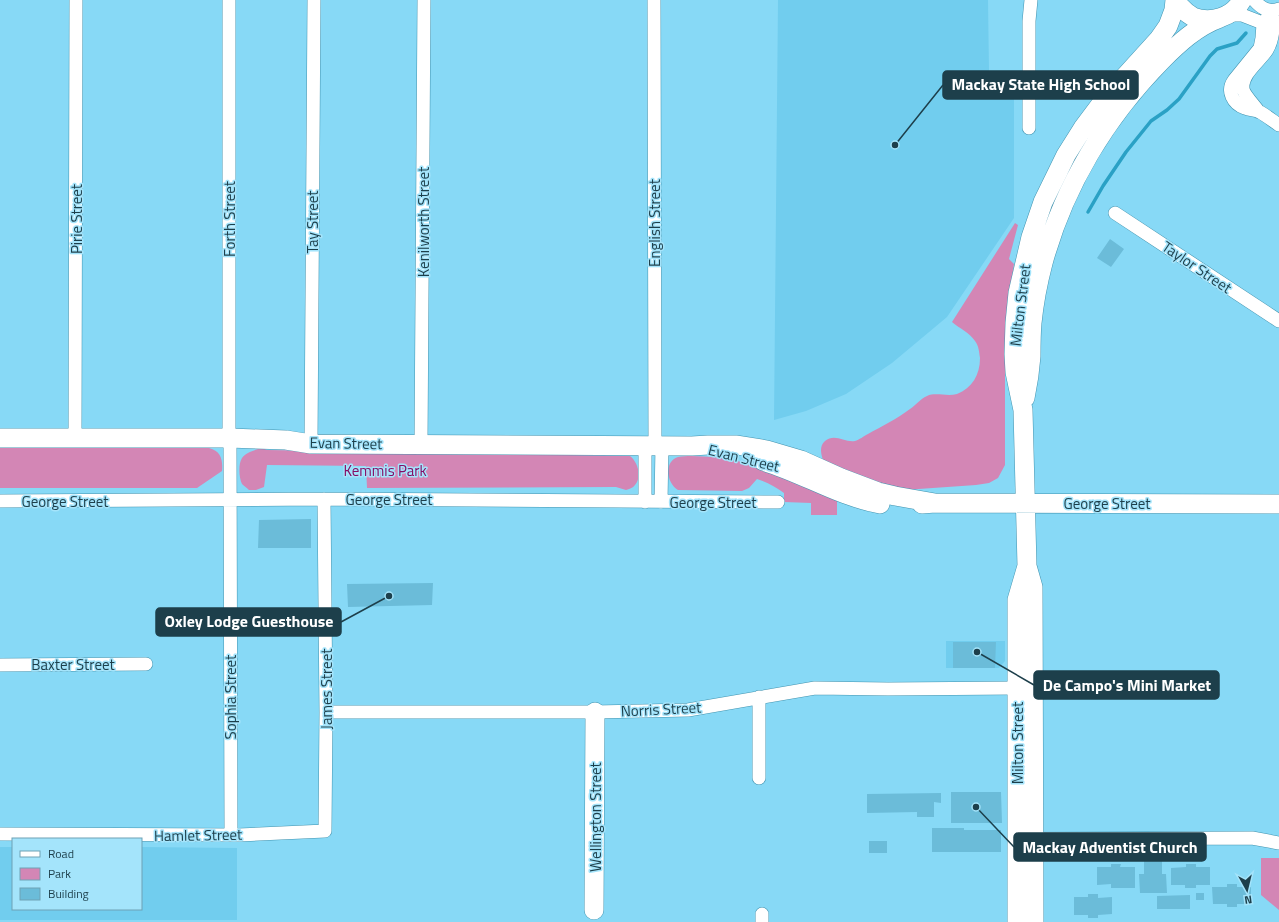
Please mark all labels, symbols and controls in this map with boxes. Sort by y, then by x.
callout: Mackay State High School [943,71,1138,99]
text: Mackay State High School [952,72,1130,96]
street label: Kenilworth Street [412,166,435,277]
street label: English Street [643,178,666,267]
street label: Forth Street [218,180,241,257]
street label: Pirie Street [65,183,88,254]
street label: Tay Street [301,190,324,254]
street label: Taylor Street [1157,235,1237,299]
street label: Milton Street [1004,262,1037,347]
street label: Evan Street [309,431,383,455]
street label: Evan Street [706,438,783,478]
park label: Kemmis Park [343,459,427,482]
street label: George Street [345,488,433,511]
street label: George Street [21,490,109,513]
street label: George Street [669,491,757,514]
street label: George Street [1063,492,1151,515]
callout: Oxley Lodge Guesthouse [156,608,341,636]
text: Oxley Lodge Guesthouse [164,609,334,633]
street label: James Street [315,648,338,729]
street label: Baxter Street [31,653,115,676]
street label: Sophia Street [219,654,242,739]
callout: De Campo's Mini Market [1034,671,1219,699]
text: De Campo's Mini Market [1043,673,1211,697]
street label: Norris Street [620,695,703,723]
street label: Milton Street [1006,701,1029,784]
street label: Wellington Street [584,761,607,872]
street label: Hamlet Street [154,823,243,847]
callout: Mackay Adventist Church [1014,833,1206,861]
text: Mackay Adventist Church [1022,835,1198,859]
legend [12,838,142,910]
text: Road [48,844,74,863]
text: Park [48,864,71,883]
north arrow [1227,870,1267,910]
text: Building [48,884,89,903]
text: N [1244,891,1253,908]

